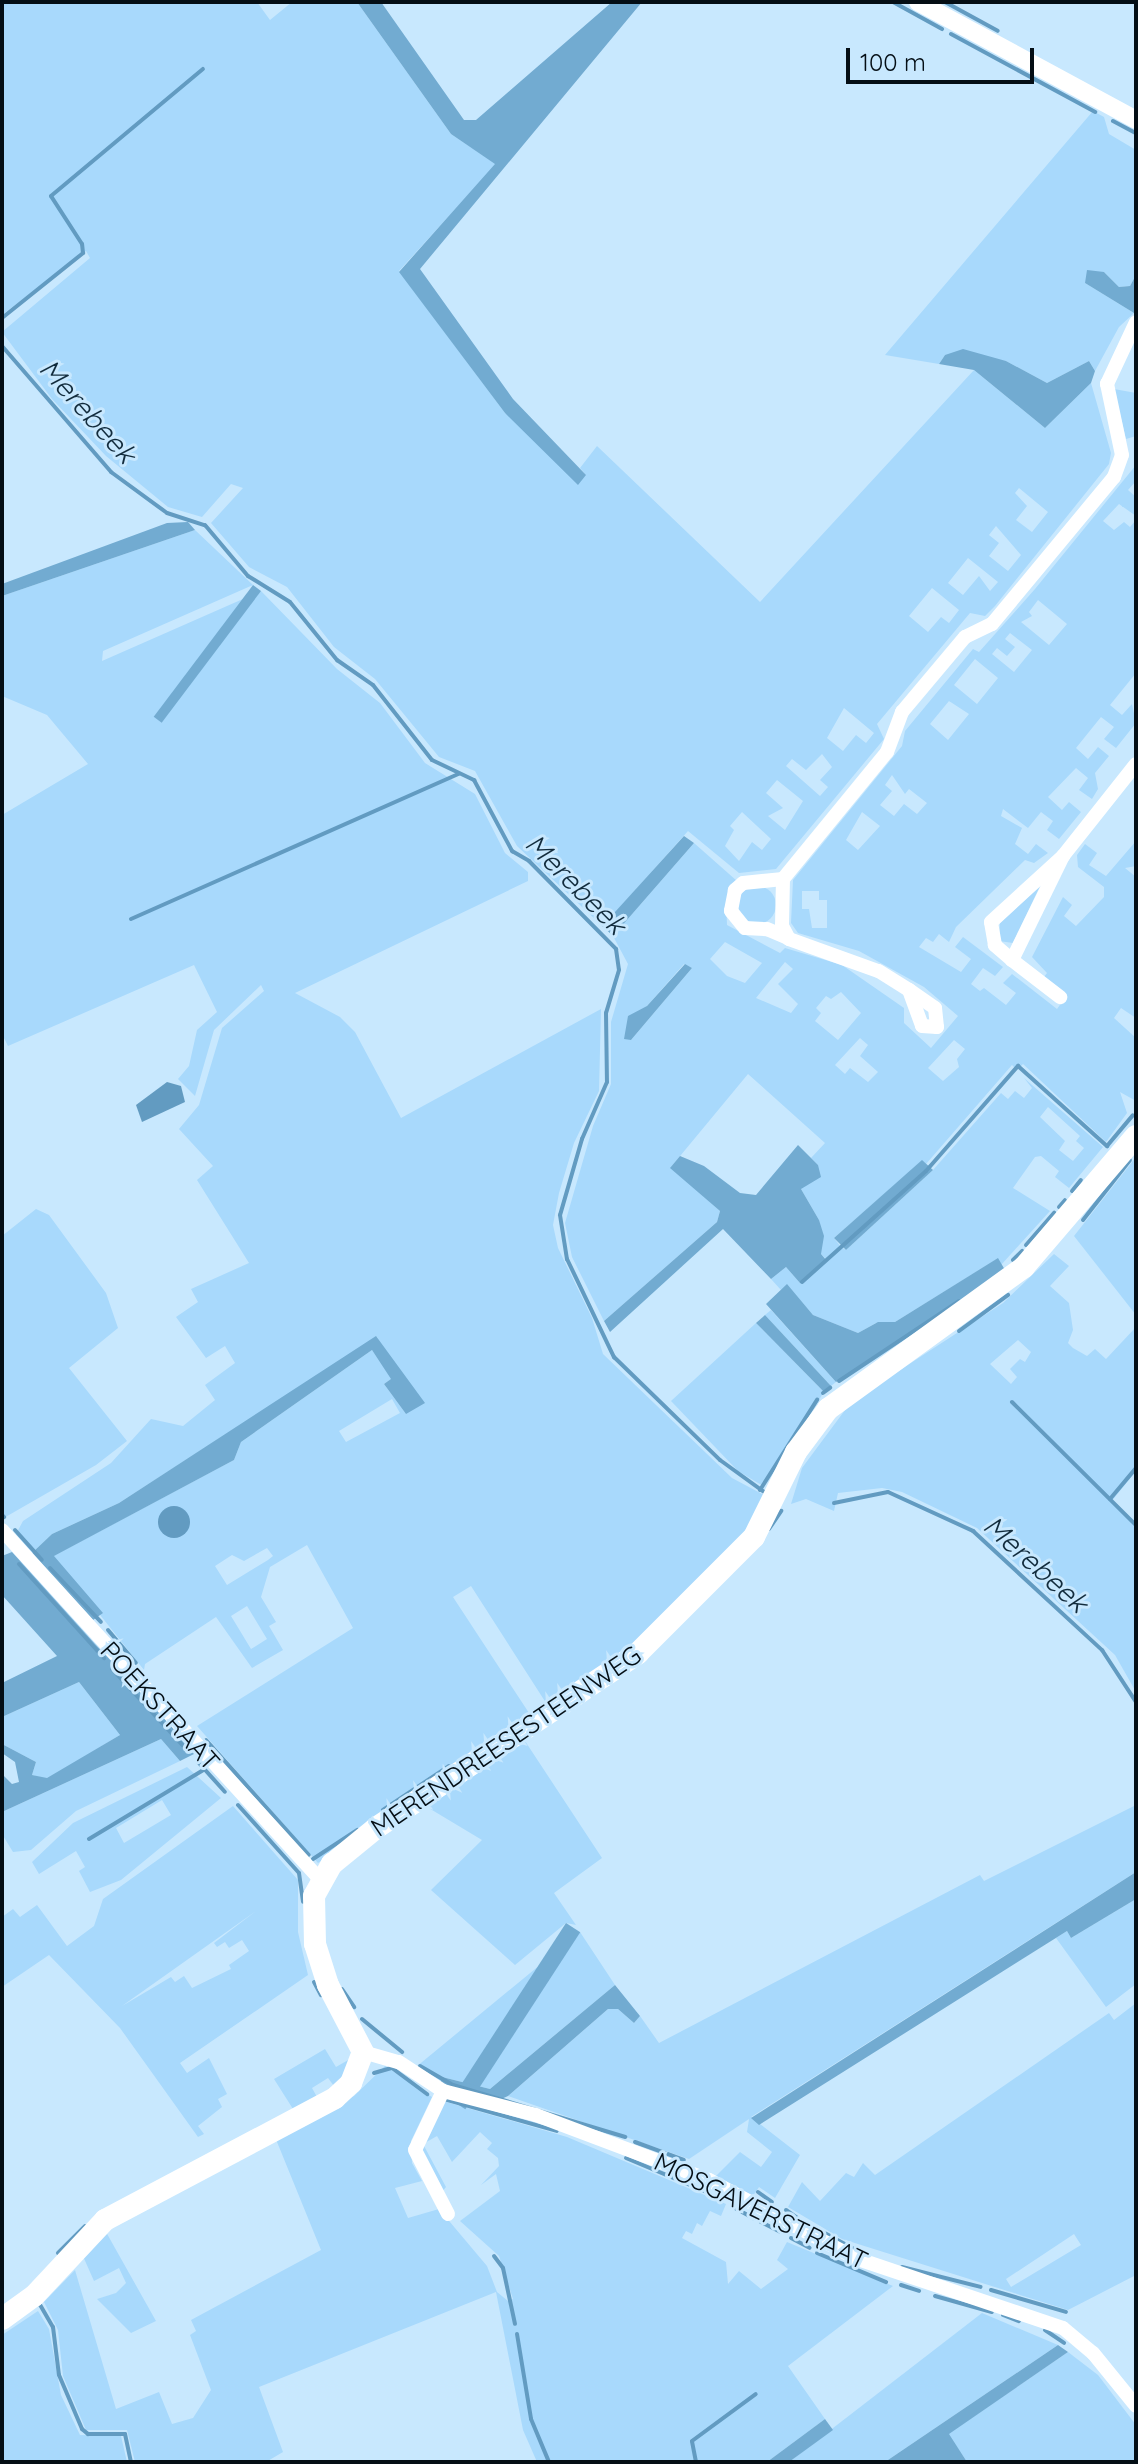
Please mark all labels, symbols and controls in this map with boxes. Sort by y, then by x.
scale bar [850,32,1038,82]
text: 100 m [860,47,926,77]
water label: Merebeek [33,352,143,470]
water label: Merebeek [519,827,633,941]
water label: Merebeek [977,1509,1095,1619]
street label: POEKSTRAAT [94,1635,226,1777]
street label: MERENDREESESTEENWEG [365,1639,647,1843]
street label: MOSGAVERSTRAAT [649,2146,873,2276]

